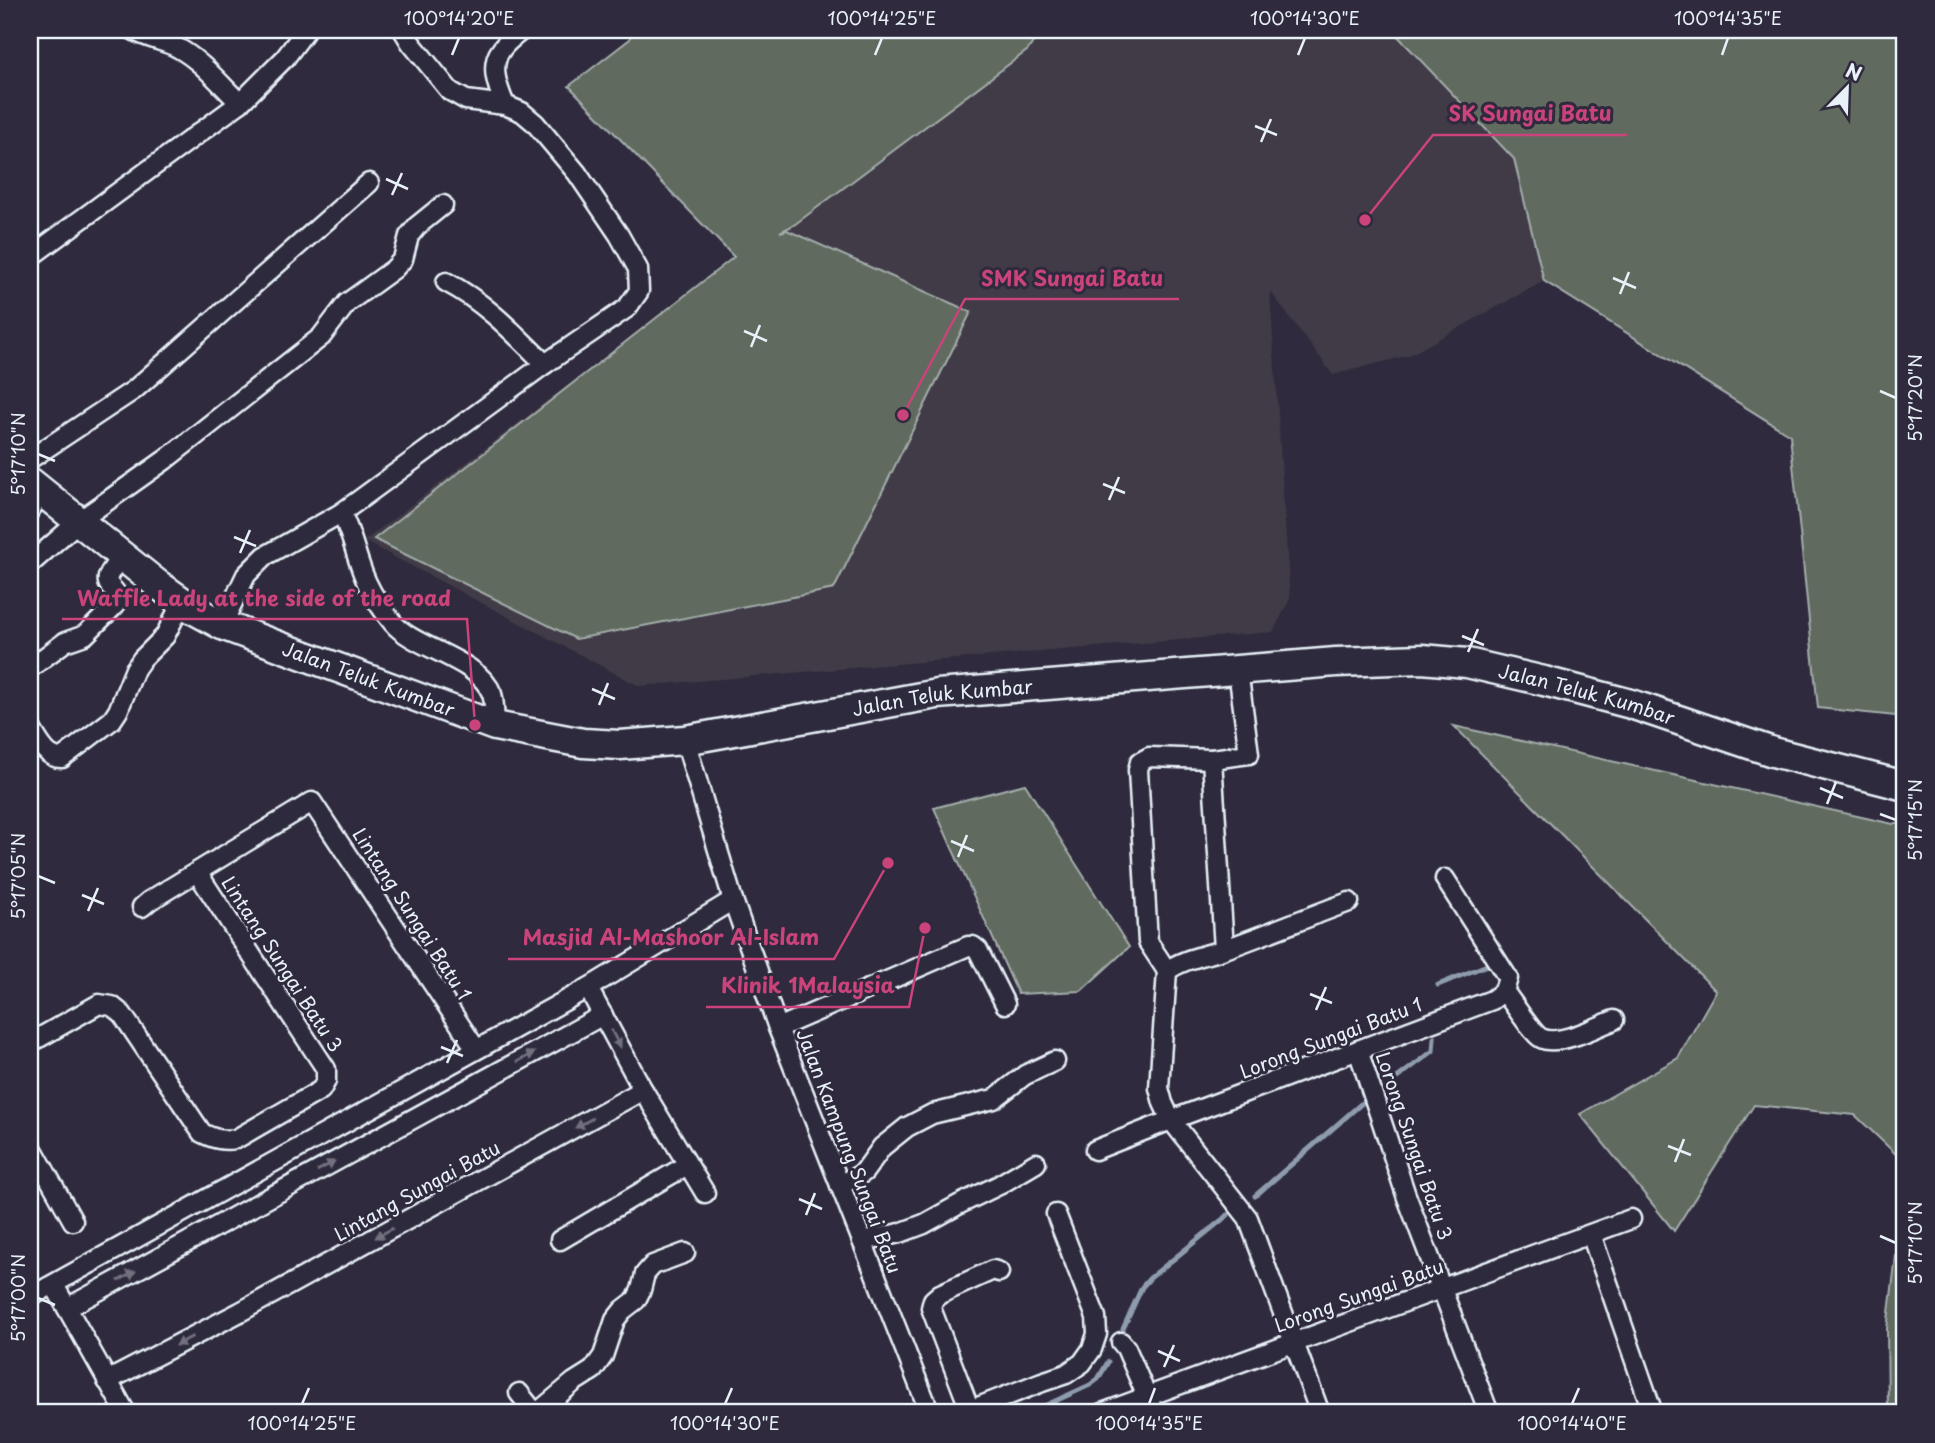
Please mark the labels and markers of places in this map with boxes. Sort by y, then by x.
callout: SK Sungai Batu [1433,93,1627,135]
callout: SMK Sungai Batu [965,257,1179,299]
callout: Waffle Lady at the side of the road [62,577,467,619]
callout: Masjid Al-Mashoor Al-Islam [508,917,834,959]
callout: Klinik 1Malaysia [706,965,909,1007]

